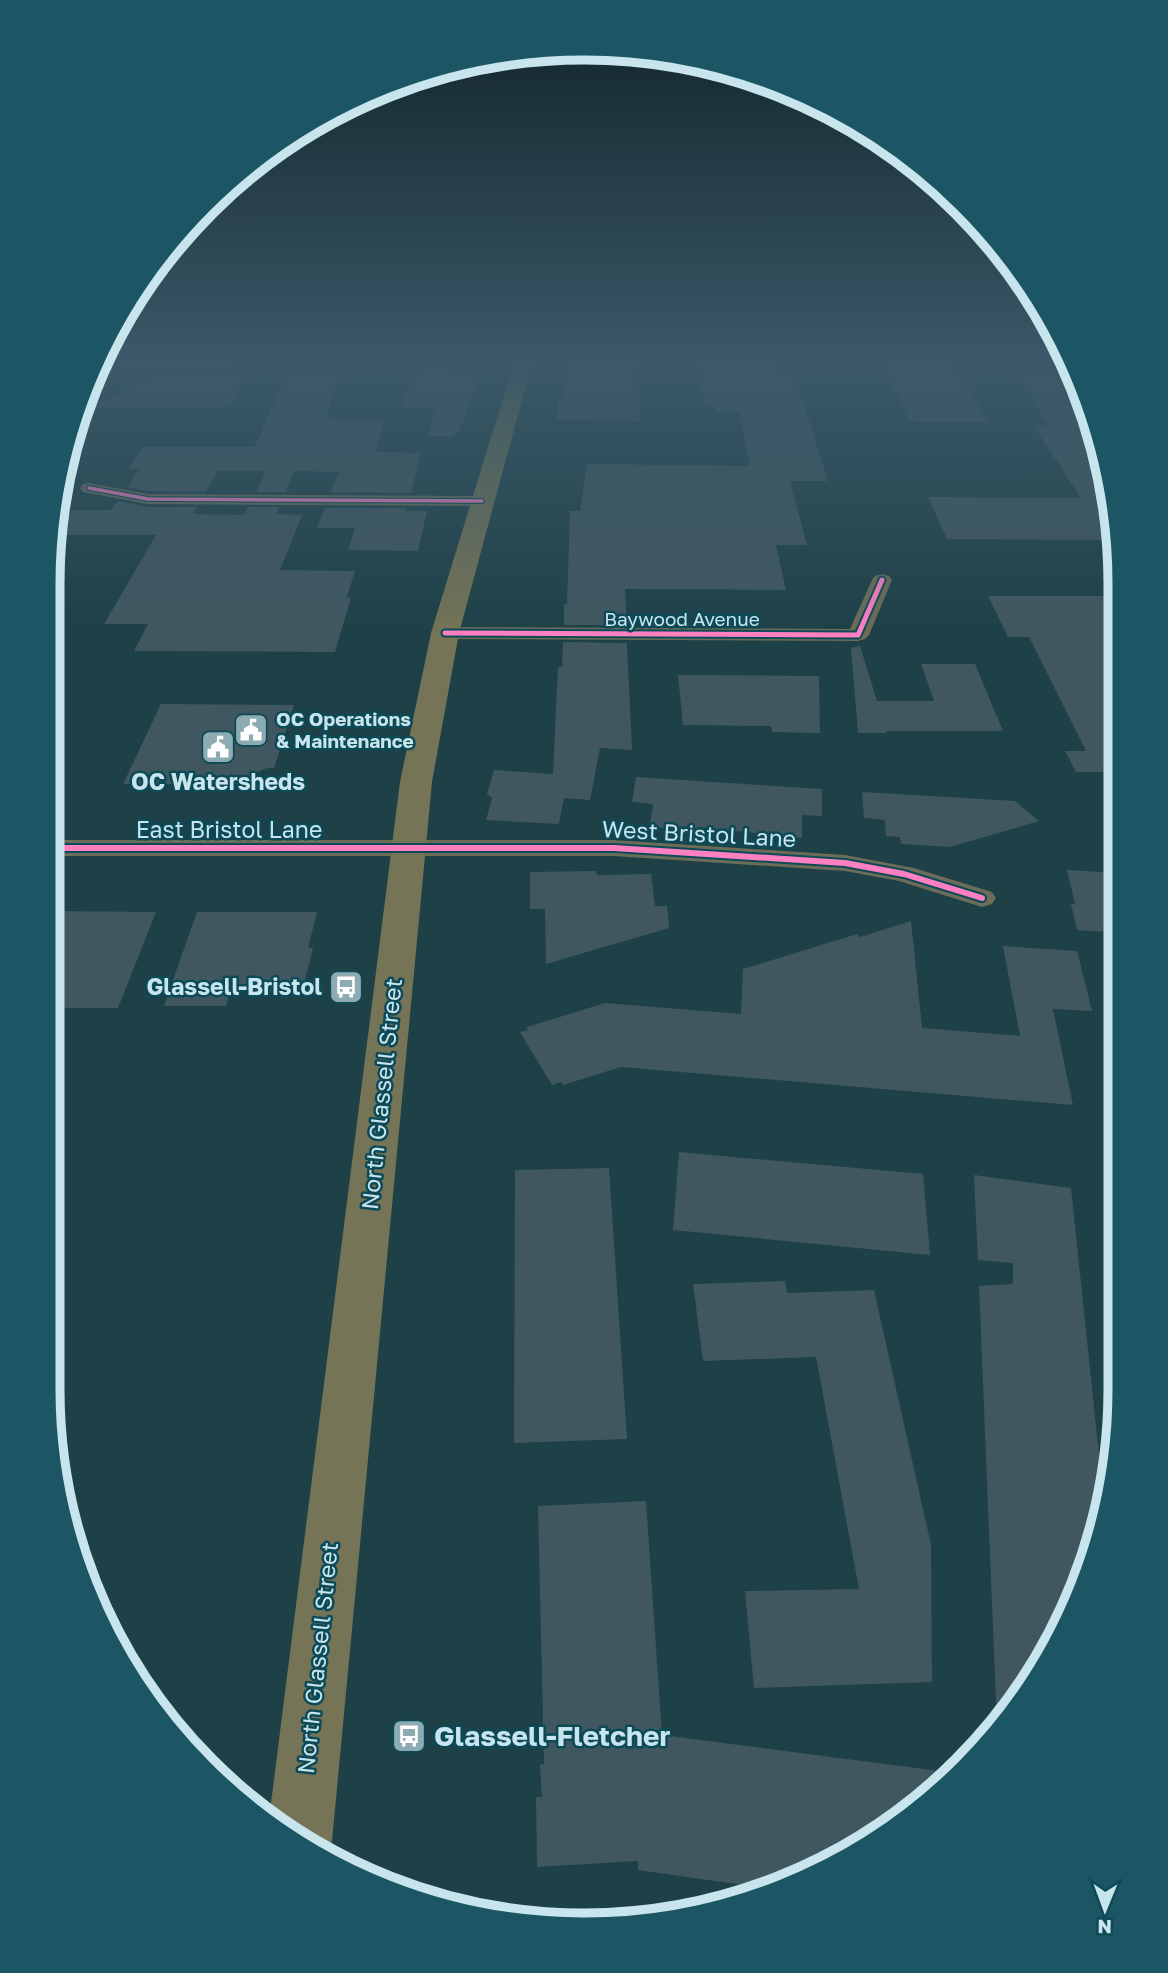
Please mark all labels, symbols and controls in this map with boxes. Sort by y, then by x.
street label: Baywood Avenue [604,607,760,630]
place label: OC Operations & Maintenance [276,707,414,752]
public building icon: OC Operations & Maintenance [232,711,270,749]
public building icon: OC Watersheds [199,728,237,766]
place label: OC Watersheds [131,767,305,795]
street label: West Bristol Lane [601,814,797,852]
street label: East Bristol Lane [136,815,322,843]
bus stop icon: Glassell-Bristol [327,968,365,1006]
place label: Glassell-Bristol [146,972,322,1000]
street label: North Glassell Street [355,977,407,1211]
street label: North Glassell Street [291,1541,343,1775]
bus stop icon: Glassell-Fletcher [390,1717,428,1755]
place label: Glassell-Fletcher [434,1719,671,1752]
north arrow [1070,1875,1140,1945]
text: N [1097,1916,1112,1939]

